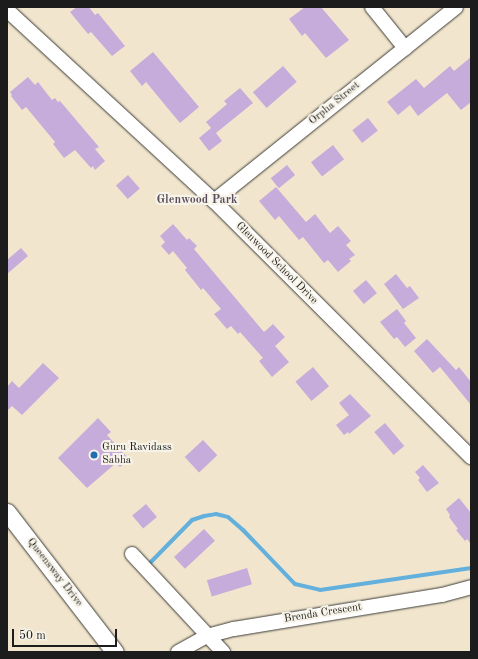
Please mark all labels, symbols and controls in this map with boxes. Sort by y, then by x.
street label: Orpha Street [307,80,363,128]
district label: Glenwood Park [156,194,238,208]
street label: Glenwood School Drive [232,220,320,308]
place label: Guru Ravidass Sabha [102,442,172,468]
marker: Guru Ravidass Sabha [89,450,99,460]
street label: Queensway Drive [23,536,85,610]
street label: Brenda Crescent [283,601,363,627]
scale bar [14,621,119,647]
text: 50 m [19,630,46,642]

